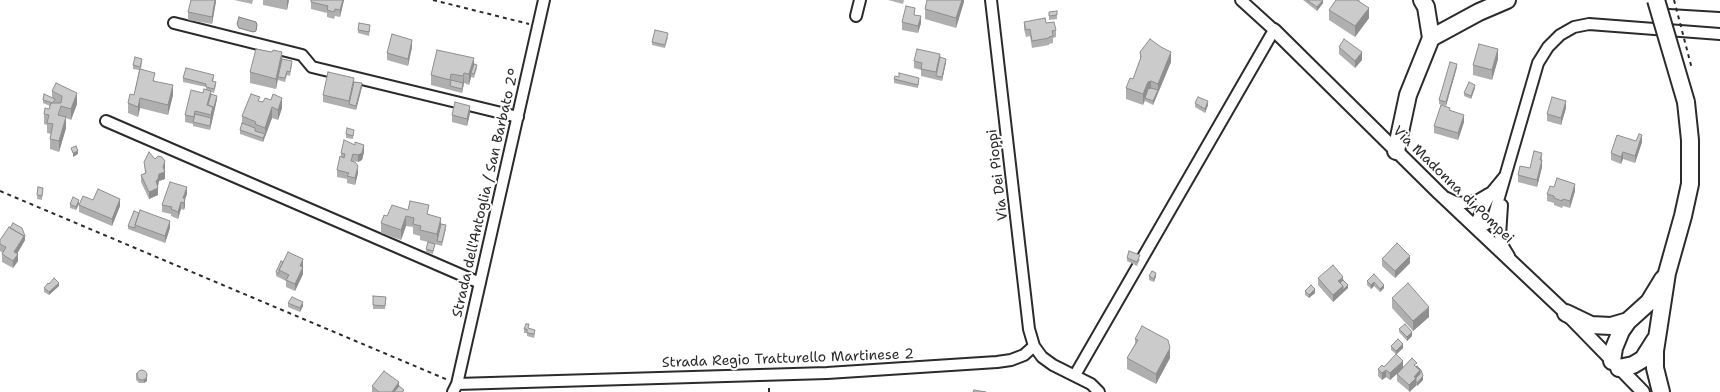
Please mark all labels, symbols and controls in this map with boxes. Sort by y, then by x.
street label: Strada dell'Antoglia / San Barbato 2° [449,67,523,319]
street label: Via Madonna di Pompei [1389,123,1517,247]
street label: Via Dei Pioppi [984,128,1012,222]
street label: Strada Regio Tratturello Martinese 2 [662,346,914,372]

